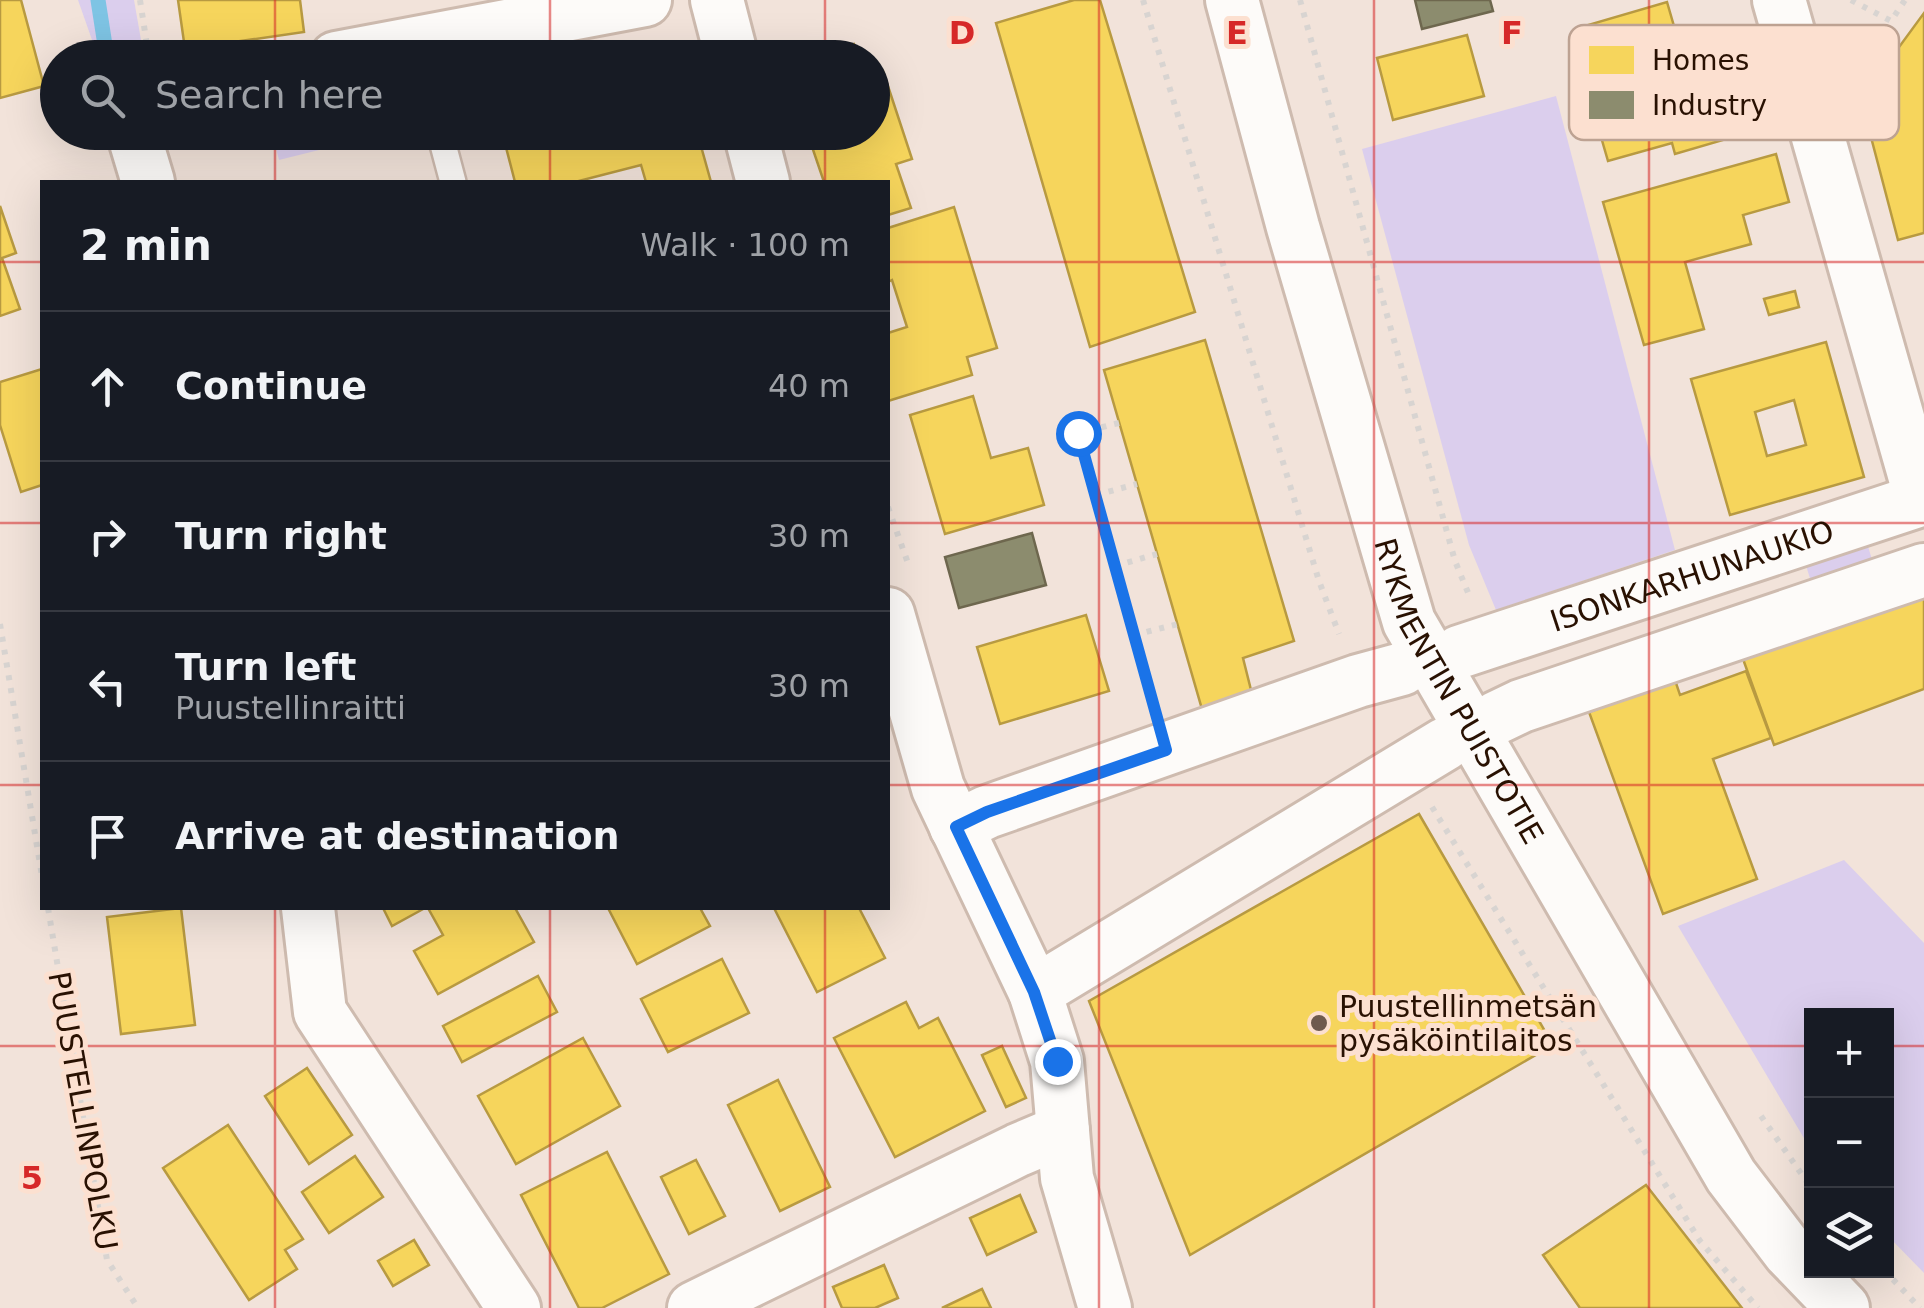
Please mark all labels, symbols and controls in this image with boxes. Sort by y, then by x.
text: D [949,14,975,52]
text: E [1226,14,1248,52]
text: F [1501,14,1523,52]
legend [1569,25,1899,140]
search box [40,40,890,150]
text: Homes [1652,44,1749,77]
icon: search [75,68,130,123]
text: Search here [155,73,383,117]
text: Industry [1652,89,1767,122]
text: 2 min [80,221,212,270]
text: Walk · 100 m [640,226,850,264]
icon: ahead [80,359,135,414]
text: Continue [175,364,367,408]
text: 40 m [768,367,850,405]
route start [1056,411,1102,457]
icon: right [80,509,135,564]
street label: ISONKARHUNAUKIO [1546,513,1838,638]
text: Turn right [175,514,387,558]
text: 30 m [768,517,850,555]
street label: RYKMENTIN PUISTOTIE [1368,534,1551,850]
text: Turn left [175,645,356,689]
icon: left [80,659,135,714]
text: 30 m [768,667,850,705]
text: Puustellinraitti [175,689,406,727]
icon: arrive [80,809,135,864]
text: Arrive at destination [175,814,620,858]
street label: PUUSTELLINPOLKU [41,969,125,1253]
place label: Puustellinmetsän pysäköintilaitos [1339,989,1597,1058]
map controls [1804,1008,1894,1278]
button: + [1804,1008,1894,1098]
marker: Puustellinmetsän pysäköintilaitos [1308,1012,1330,1034]
route end [1035,1039,1081,1085]
button: − [1804,1098,1894,1188]
text: 5 [21,1159,43,1197]
button: layers [1804,1188,1894,1278]

